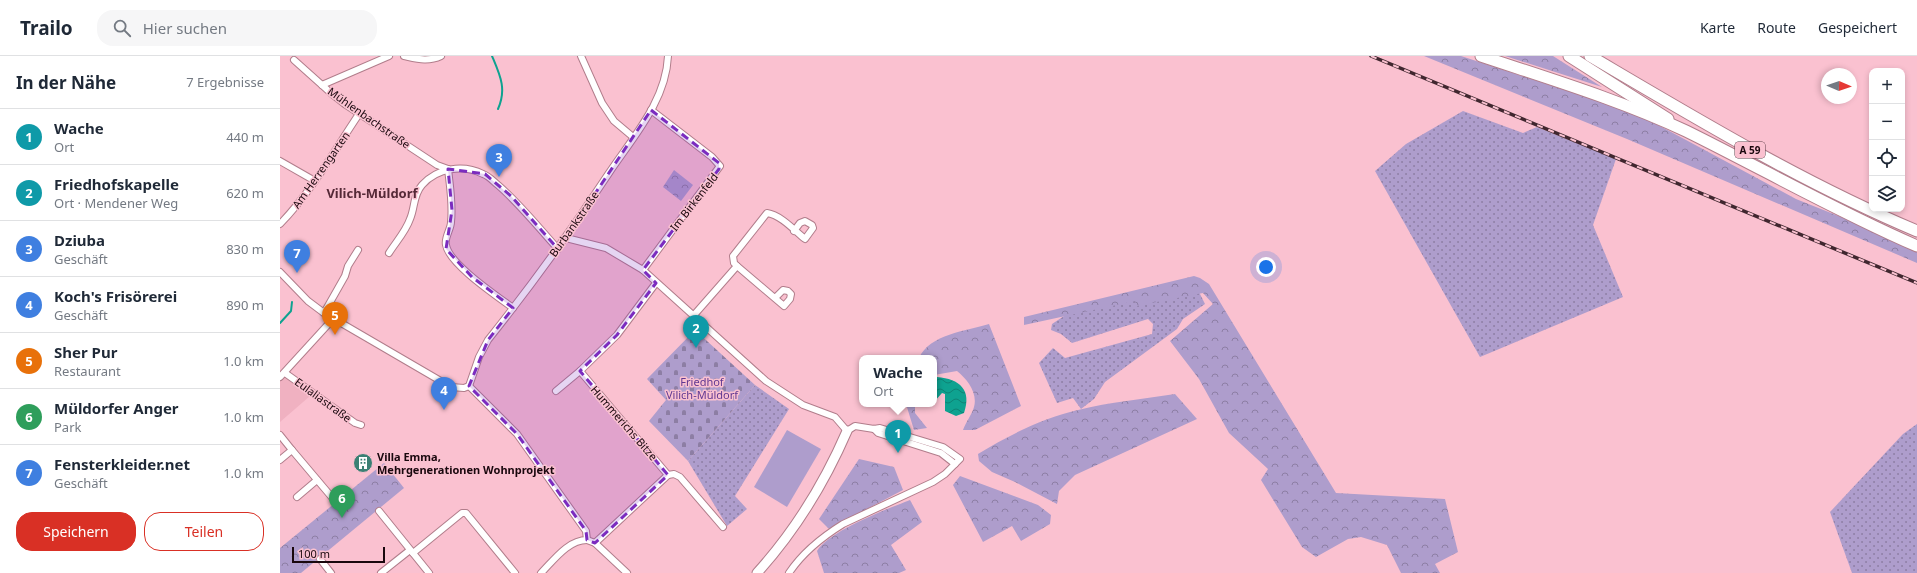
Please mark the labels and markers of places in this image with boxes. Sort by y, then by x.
pin: 3 [486,144,512,177]
pin: 7 [284,240,310,273]
pin: 5 [322,302,348,335]
pin: 2 [683,315,709,348]
pin: 4 [431,377,457,410]
pin: 1 [885,420,911,453]
place label: Villa Emma, Mehrgenerationen Wohnprojekt [377,449,555,477]
building icon: Villa Emma, Mehrgenerationen Wohnprojekt [352,452,374,474]
pin: 6 [329,485,355,518]

